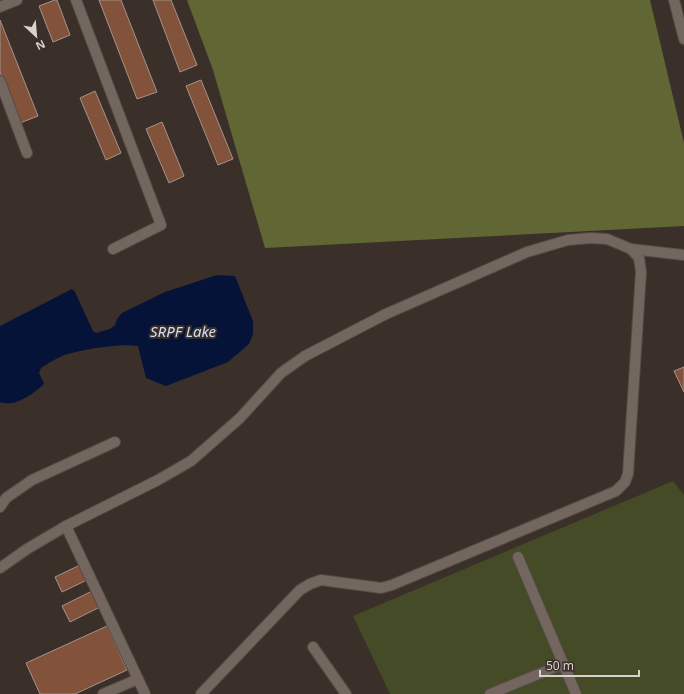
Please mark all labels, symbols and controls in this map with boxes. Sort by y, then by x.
north arrow [16,16,56,56]
text: N [33,37,48,54]
water label: SRPF Lake [150,321,217,341]
scale bar [540,652,639,678]
text: 50 m [546,657,574,674]

